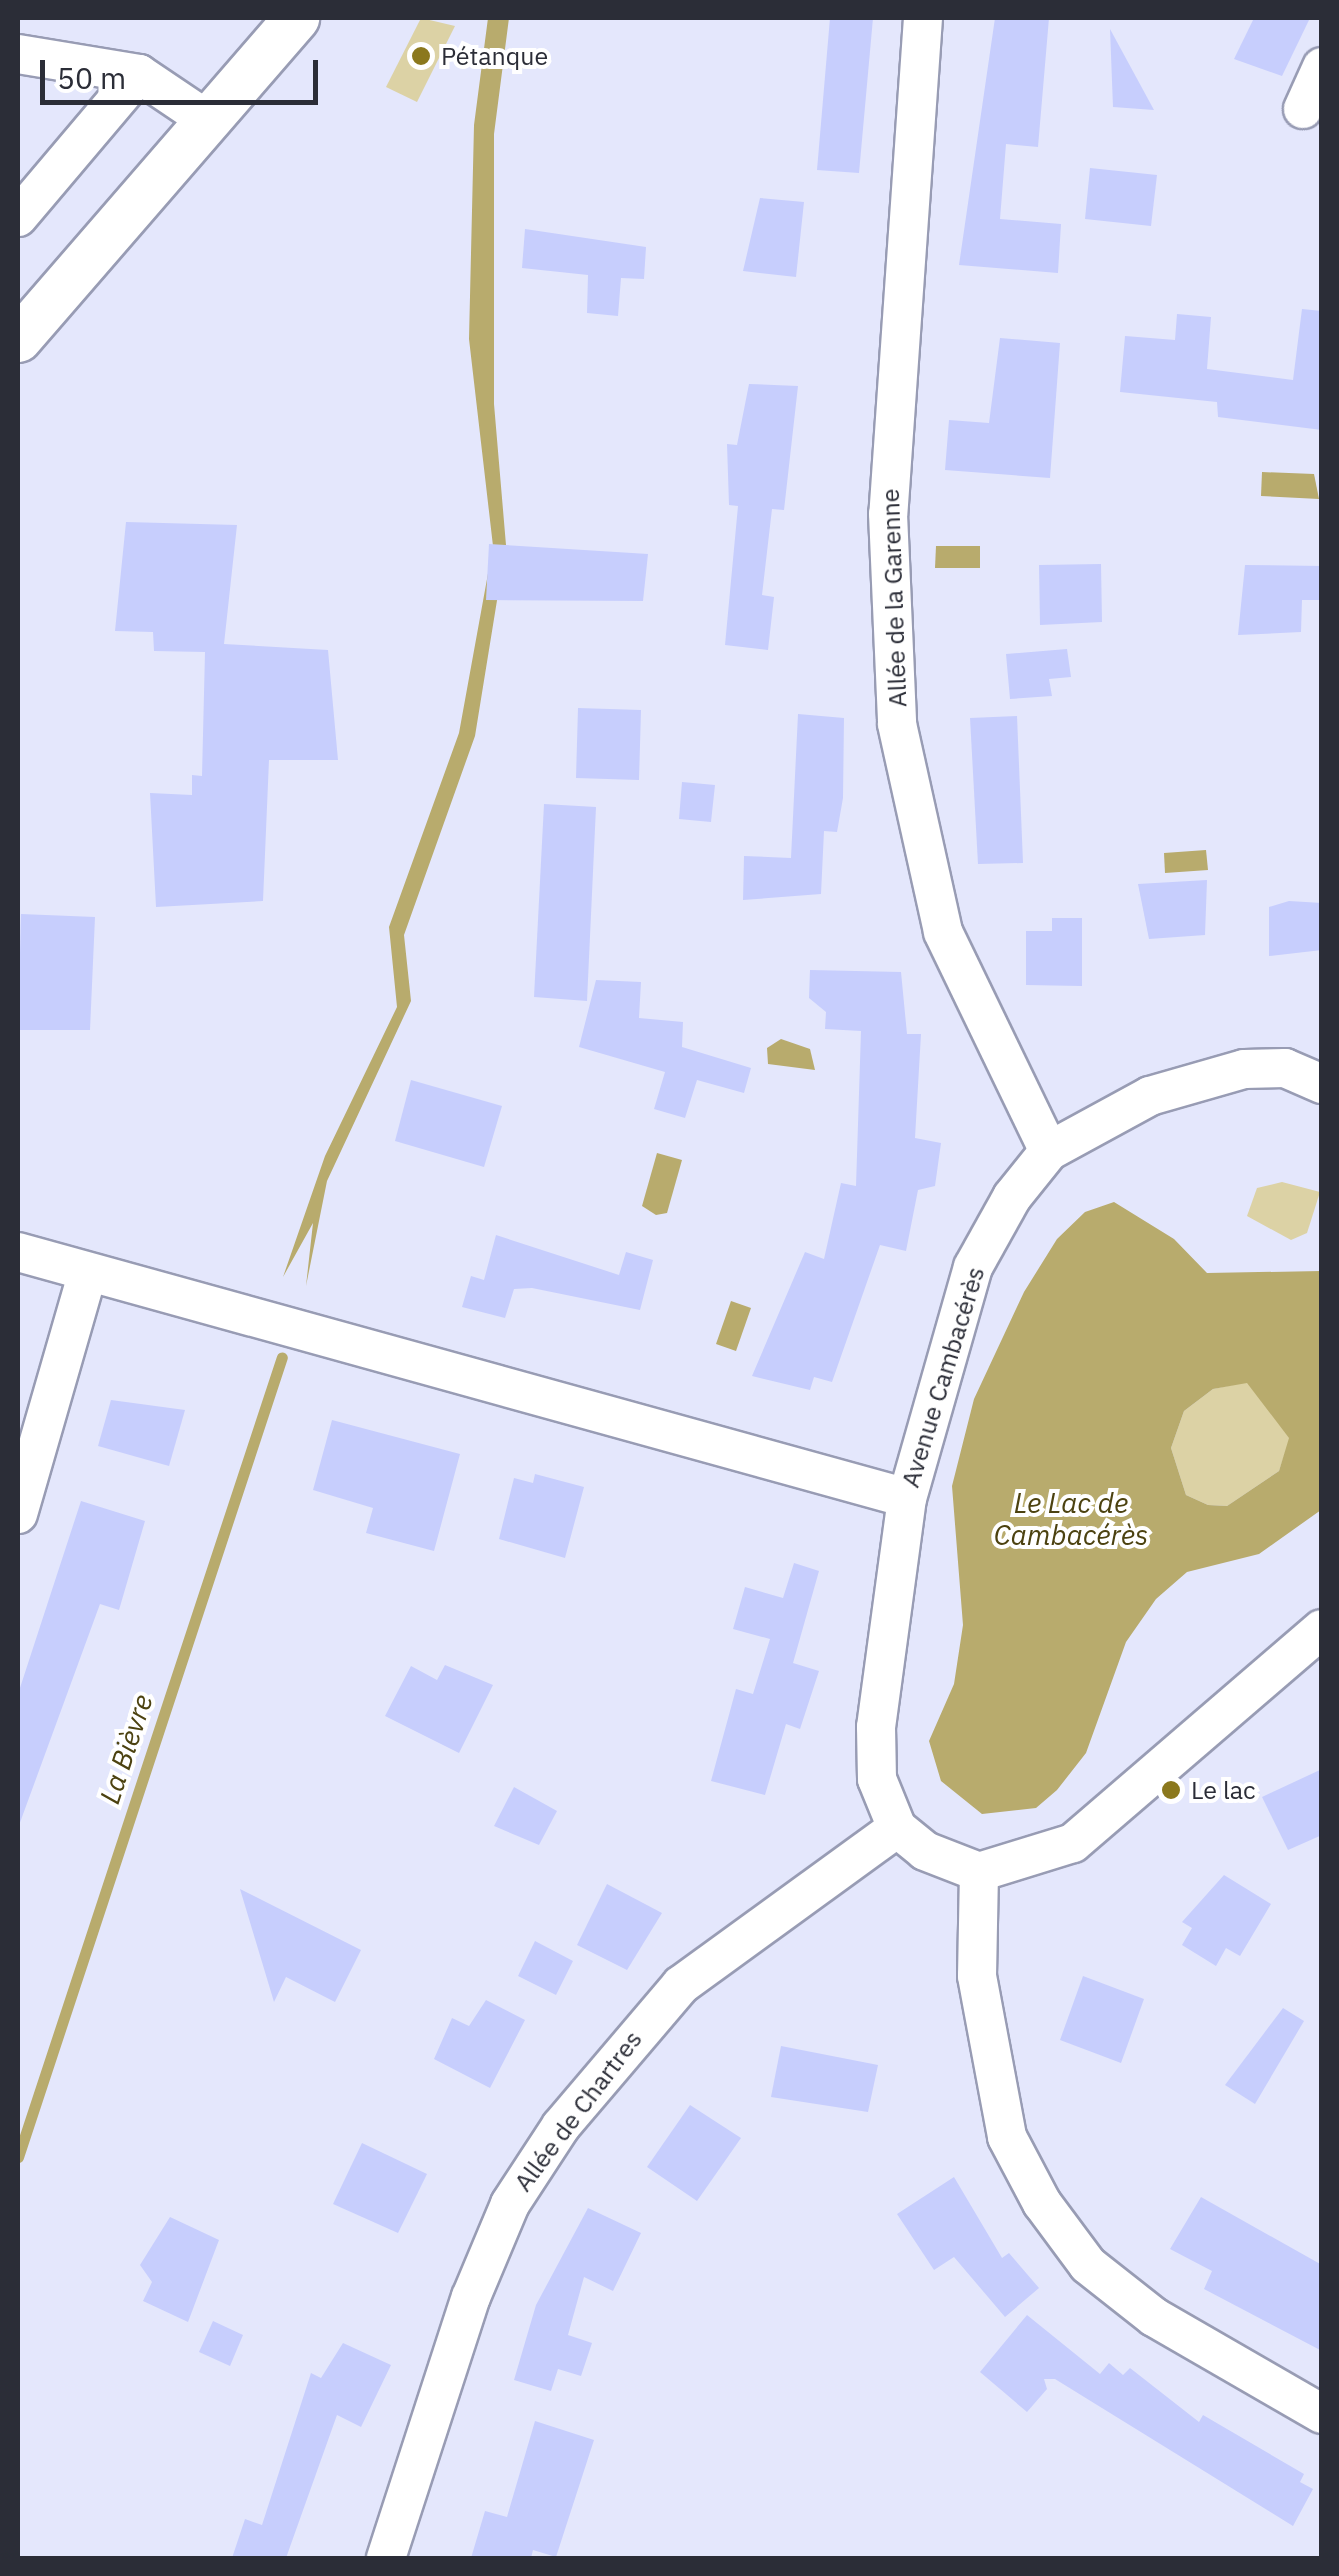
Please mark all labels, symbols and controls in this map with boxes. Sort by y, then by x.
scale bar [45,40,322,102]
place label: Pétanque [441,41,548,71]
marker: Pétanque [410,45,432,67]
text: 50 m [57,58,126,97]
street label: Allée de la Garenne [875,488,913,708]
street label: Avenue Cambacérès [895,1263,991,1491]
water label: Le Lac de Cambacérès [994,1486,1148,1552]
water label: La Bièvre [93,1690,159,1808]
place label: Le lac [1191,1775,1256,1805]
marker: Le lac [1160,1779,1182,1801]
street label: Allée de Chartres [508,2025,648,2197]

